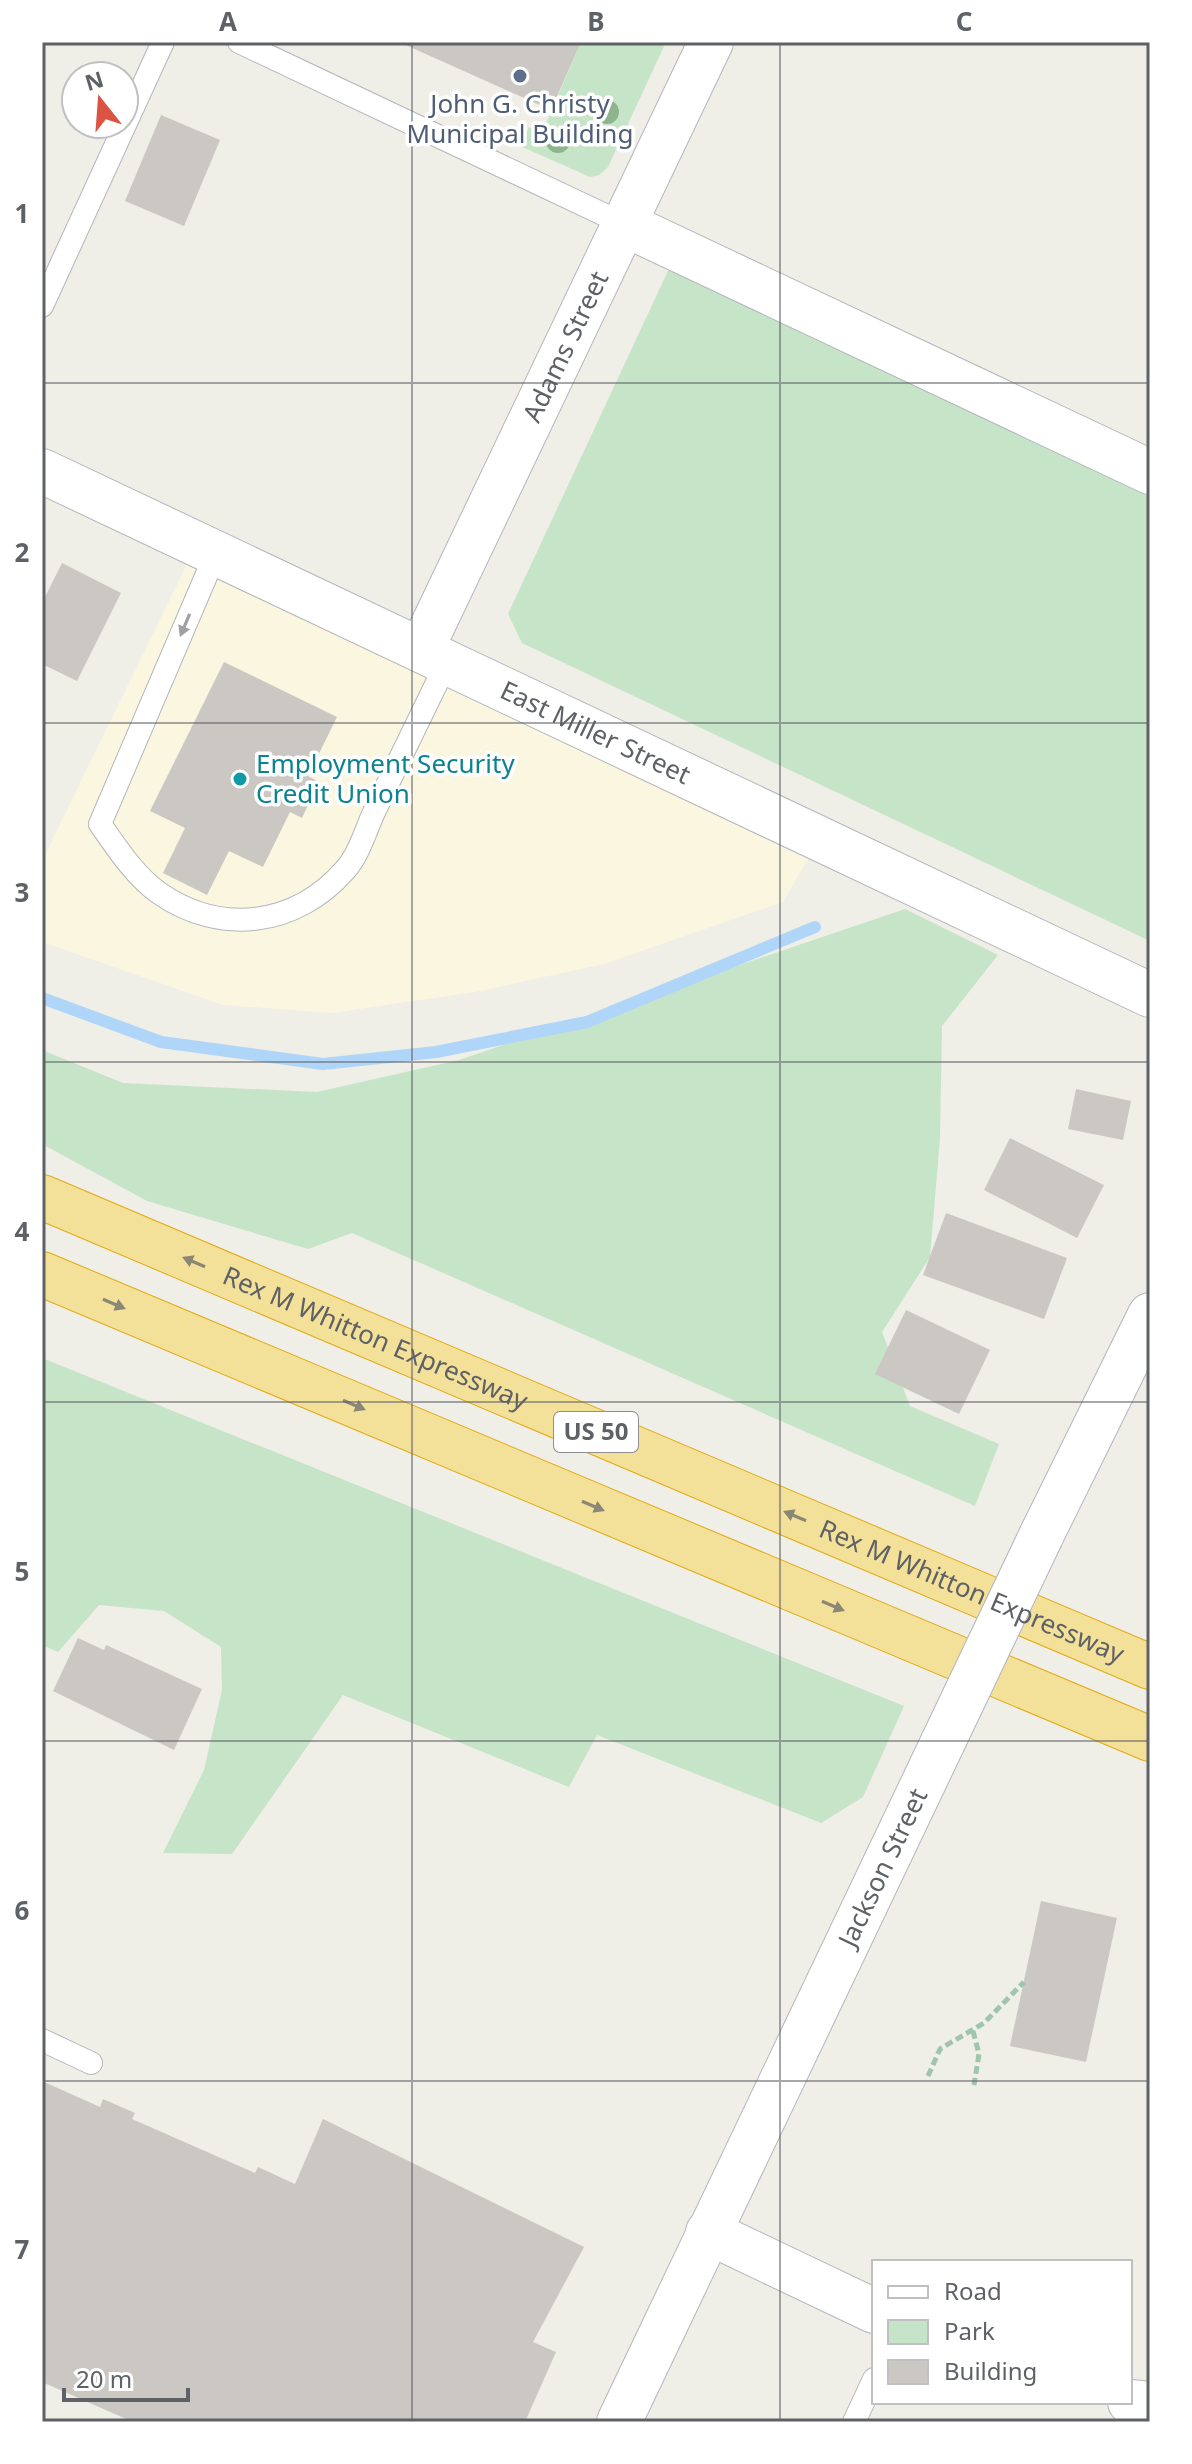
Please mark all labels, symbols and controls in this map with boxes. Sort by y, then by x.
text: A [219,3,237,39]
text: B [587,3,605,39]
text: C [956,3,972,39]
north arrow [60,60,140,140]
text: N [81,63,107,97]
marker: John G. Christy Municipal Building [511,67,529,85]
place label: John G. Christy Municipal Building [407,85,633,151]
text: 1 [15,195,29,231]
street label: Adams Street [513,265,616,428]
text: 2 [15,534,30,570]
one-way arrow [178,613,191,636]
street label: East Miller Street [495,671,697,792]
place label: Employment Security Credit Union [256,745,515,811]
marker: Employment Security Credit Union [231,770,249,788]
text: 3 [15,874,29,910]
text: 4 [15,1213,30,1249]
one-way arrow [183,1255,206,1268]
street label: Rex M Whitton Expressway [218,1257,534,1418]
one-way arrow [102,1298,126,1311]
one-way arrow [342,1398,366,1411]
road number: US 50 [554,1412,638,1452]
one-way arrow [581,1499,605,1512]
one-way arrow [783,1510,807,1523]
street label: Rex M Whitton Expressway [814,1510,1131,1671]
text: 5 [15,1553,29,1589]
one-way arrow [821,1600,845,1613]
street label: Jackson Street [828,1782,935,1955]
text: 6 [15,1892,30,1928]
text: 7 [15,2231,30,2267]
legend [872,2260,1132,2404]
text: Road [944,2274,1002,2307]
text: Park [944,2314,995,2347]
scale bar [64,2352,188,2402]
text: Building [944,2354,1037,2387]
text: 20 m [76,2362,132,2395]

